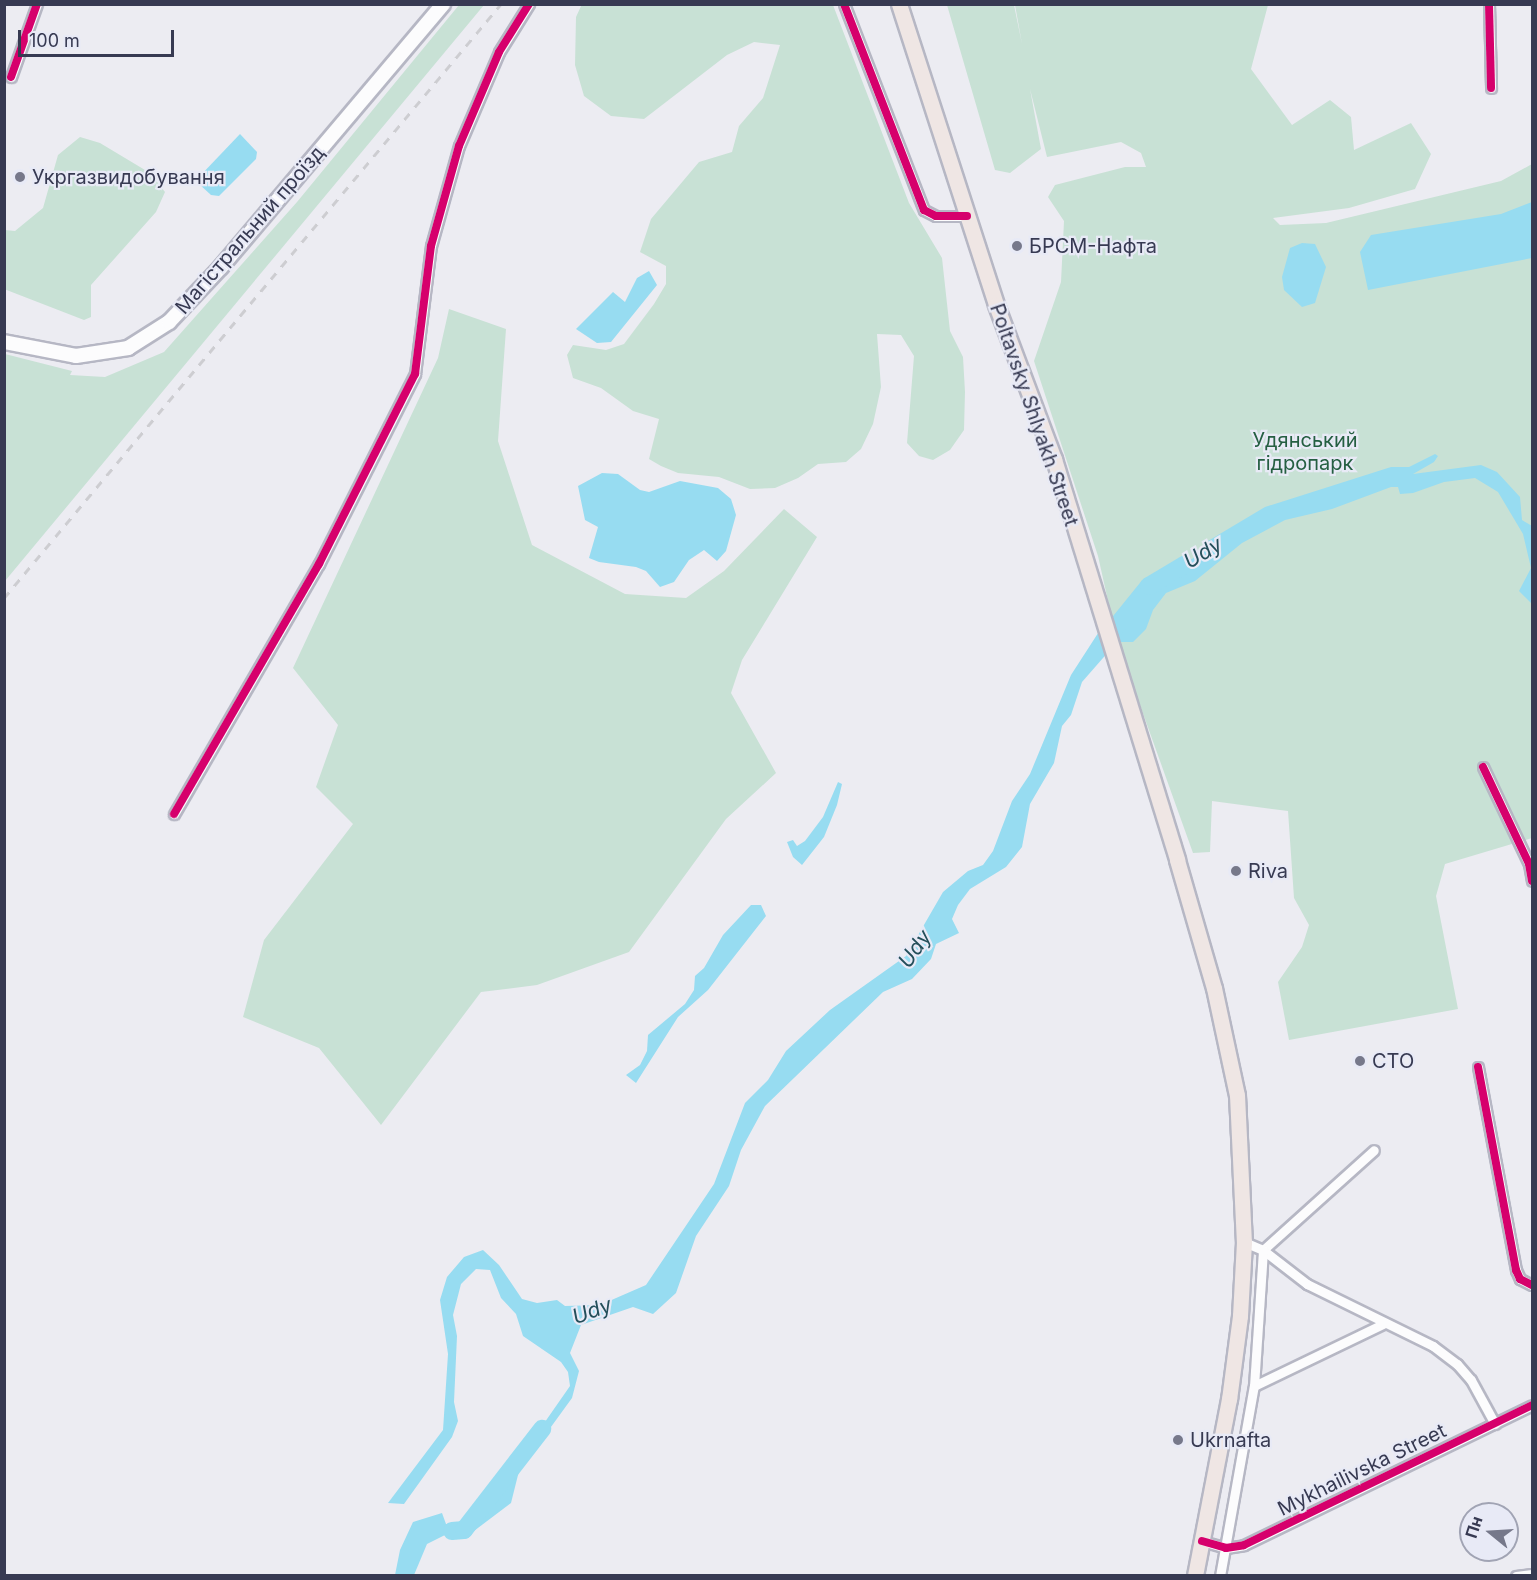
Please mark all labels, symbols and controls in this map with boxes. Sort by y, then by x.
scale bar [21,18,177,56]
text: 100 m [29,30,80,51]
street label: Магістральний проїзд [170,141,330,319]
place label: Укргазвидобування [32,165,225,189]
marker: Укргазвидобування [13,170,27,184]
place label: БРСМ-Нафта [1029,234,1157,258]
marker: БРСМ-Нафта [1010,239,1024,253]
street label: Poltavsky Shlyakh Street [985,301,1083,529]
park label: Удянський гідропарк [1252,429,1358,476]
water label: Udy [1179,532,1227,574]
place label: Riva [1248,859,1288,883]
marker: Riva [1229,864,1243,878]
water label: Udy [893,925,937,973]
place label: СТО [1372,1049,1414,1073]
marker: СТО [1353,1054,1367,1068]
water label: Udy [569,1292,615,1330]
street label: Mykhailivska Street [1274,1419,1450,1521]
place label: Ukrnafta [1190,1428,1271,1452]
marker: Ukrnafta [1171,1433,1185,1447]
north arrow [1459,1502,1519,1562]
text: Пн [1461,1514,1487,1541]

